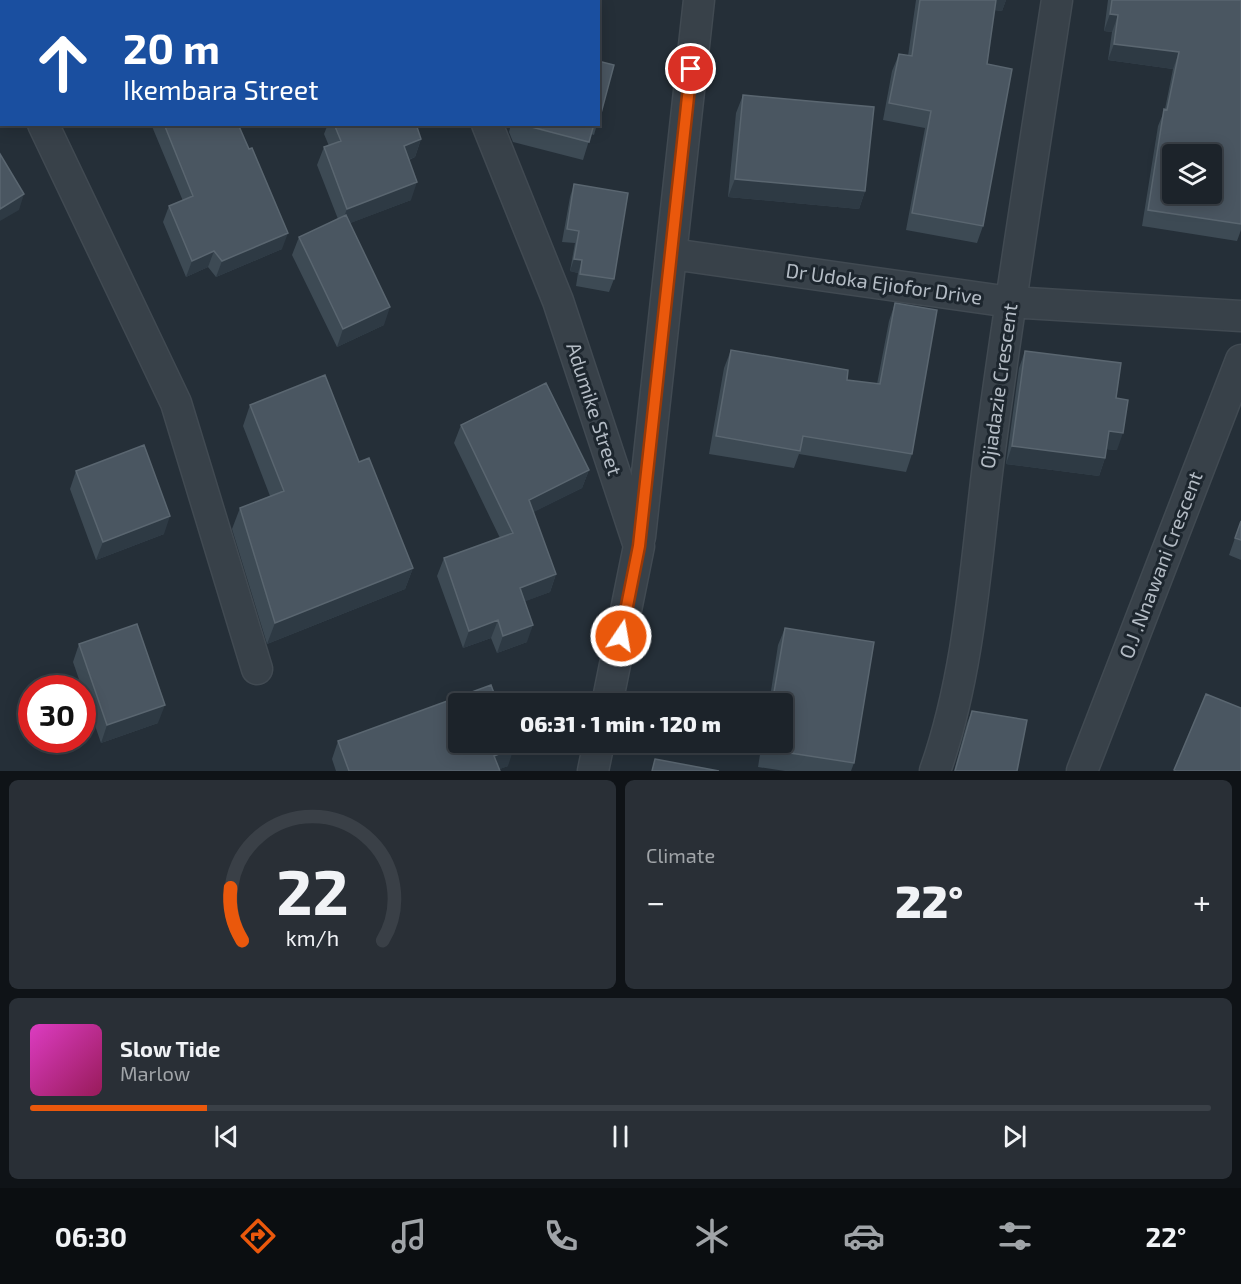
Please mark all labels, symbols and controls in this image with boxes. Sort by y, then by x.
text: 20 m [123,22,220,72]
icon: ahead [24,24,102,102]
pin [665,43,716,94]
icon: arrive [674,52,707,85]
text: Ikembara Street [123,73,318,105]
map controls [1162,144,1222,204]
button: layers [1162,144,1222,204]
street label: Dr Udoka Ejiofor Drive [784,257,984,309]
street label: Ojiadazie Crescent [975,301,1022,470]
street label: Adumike Street [562,339,628,479]
street label: O.J .Nnawani Crescent [1113,467,1207,662]
position arrow [589,604,653,668]
speed limit sign: 30 [18,675,96,753]
text: 06:31 · 1 min · 120 m [520,710,721,736]
text: Climate [646,843,715,867]
text: 22 [276,853,349,928]
text: 22° [895,873,963,927]
text: − [646,881,665,921]
text: + [1193,881,1211,921]
text: km/h [286,926,339,951]
text: Slow Tide [120,1035,220,1061]
text: Marlow [120,1061,190,1085]
icon: previous [210,1120,243,1153]
icon: pause [604,1120,637,1153]
icon: next [998,1120,1031,1153]
icon: directions [237,1215,279,1257]
icon: music [388,1215,430,1257]
icon: phone [540,1215,582,1257]
icon: climate [691,1215,733,1257]
icon: car [843,1215,885,1257]
icon: filters [994,1215,1036,1257]
text: 06:30 [55,1220,127,1252]
text: 22° [1146,1220,1186,1252]

